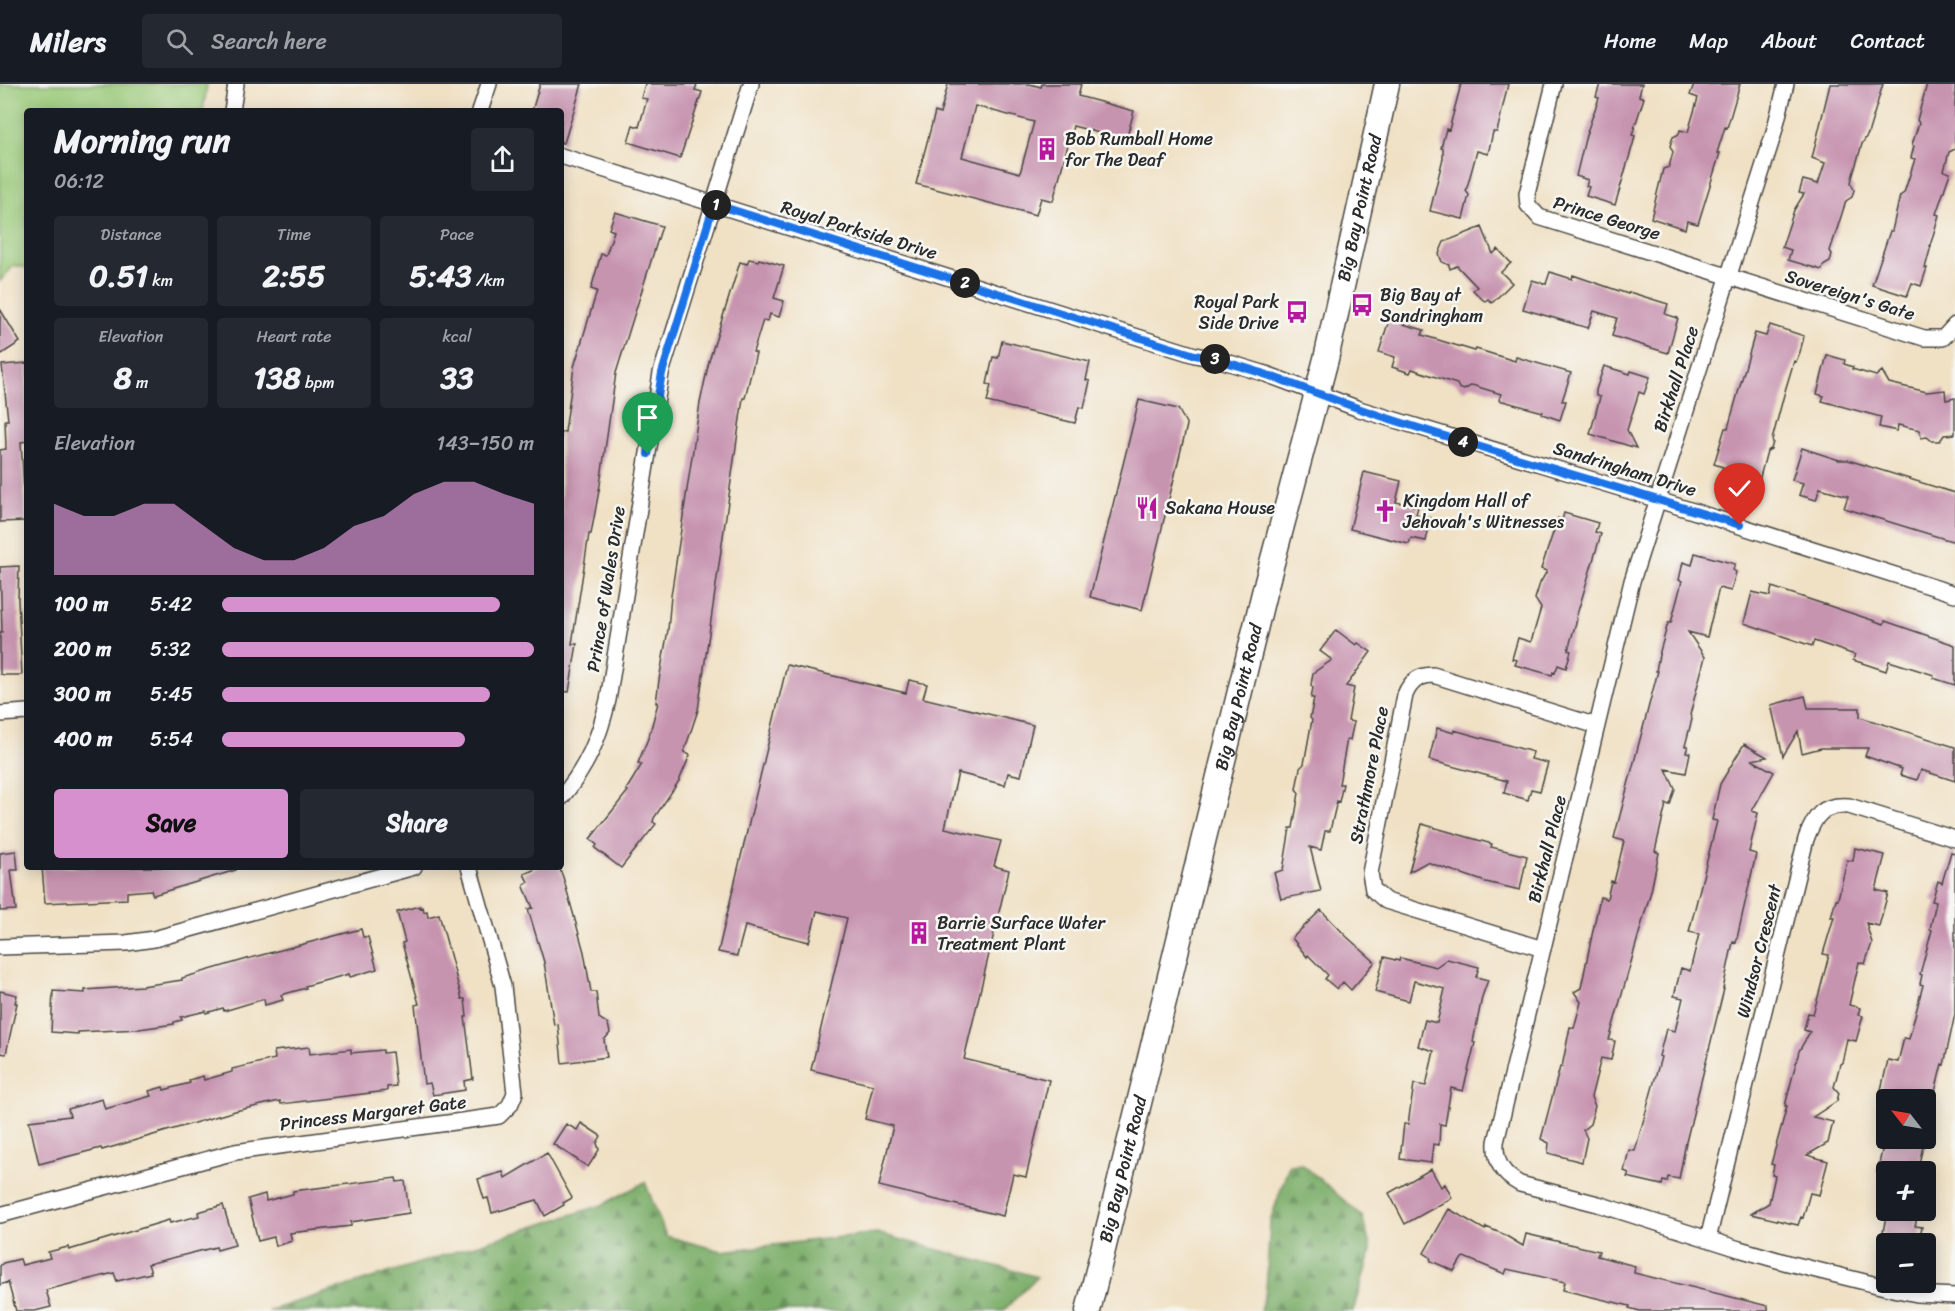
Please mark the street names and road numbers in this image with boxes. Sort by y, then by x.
street label: Big Bay Point Road [1328,130,1392,285]
street label: Prince George [1549,187,1665,249]
street label: Royal Parkside Drive [777,191,941,269]
street label: Sovereign's Gate [1781,260,1919,330]
street label: Birkhall Place [1644,322,1708,436]
street label: Sandringham Drive [1549,432,1701,506]
street label: Prince of Wales Drive [577,504,635,674]
street label: Big Bay Point Road [1205,619,1272,774]
street label: Strathmore Place [1340,704,1398,846]
street label: Birkhall Place [1518,792,1576,906]
street label: Windsor Crescent [1727,880,1791,1021]
street label: Princess Margaret Gate [278,1086,468,1140]
street label: Big Bay Point Road [1089,1091,1157,1246]

